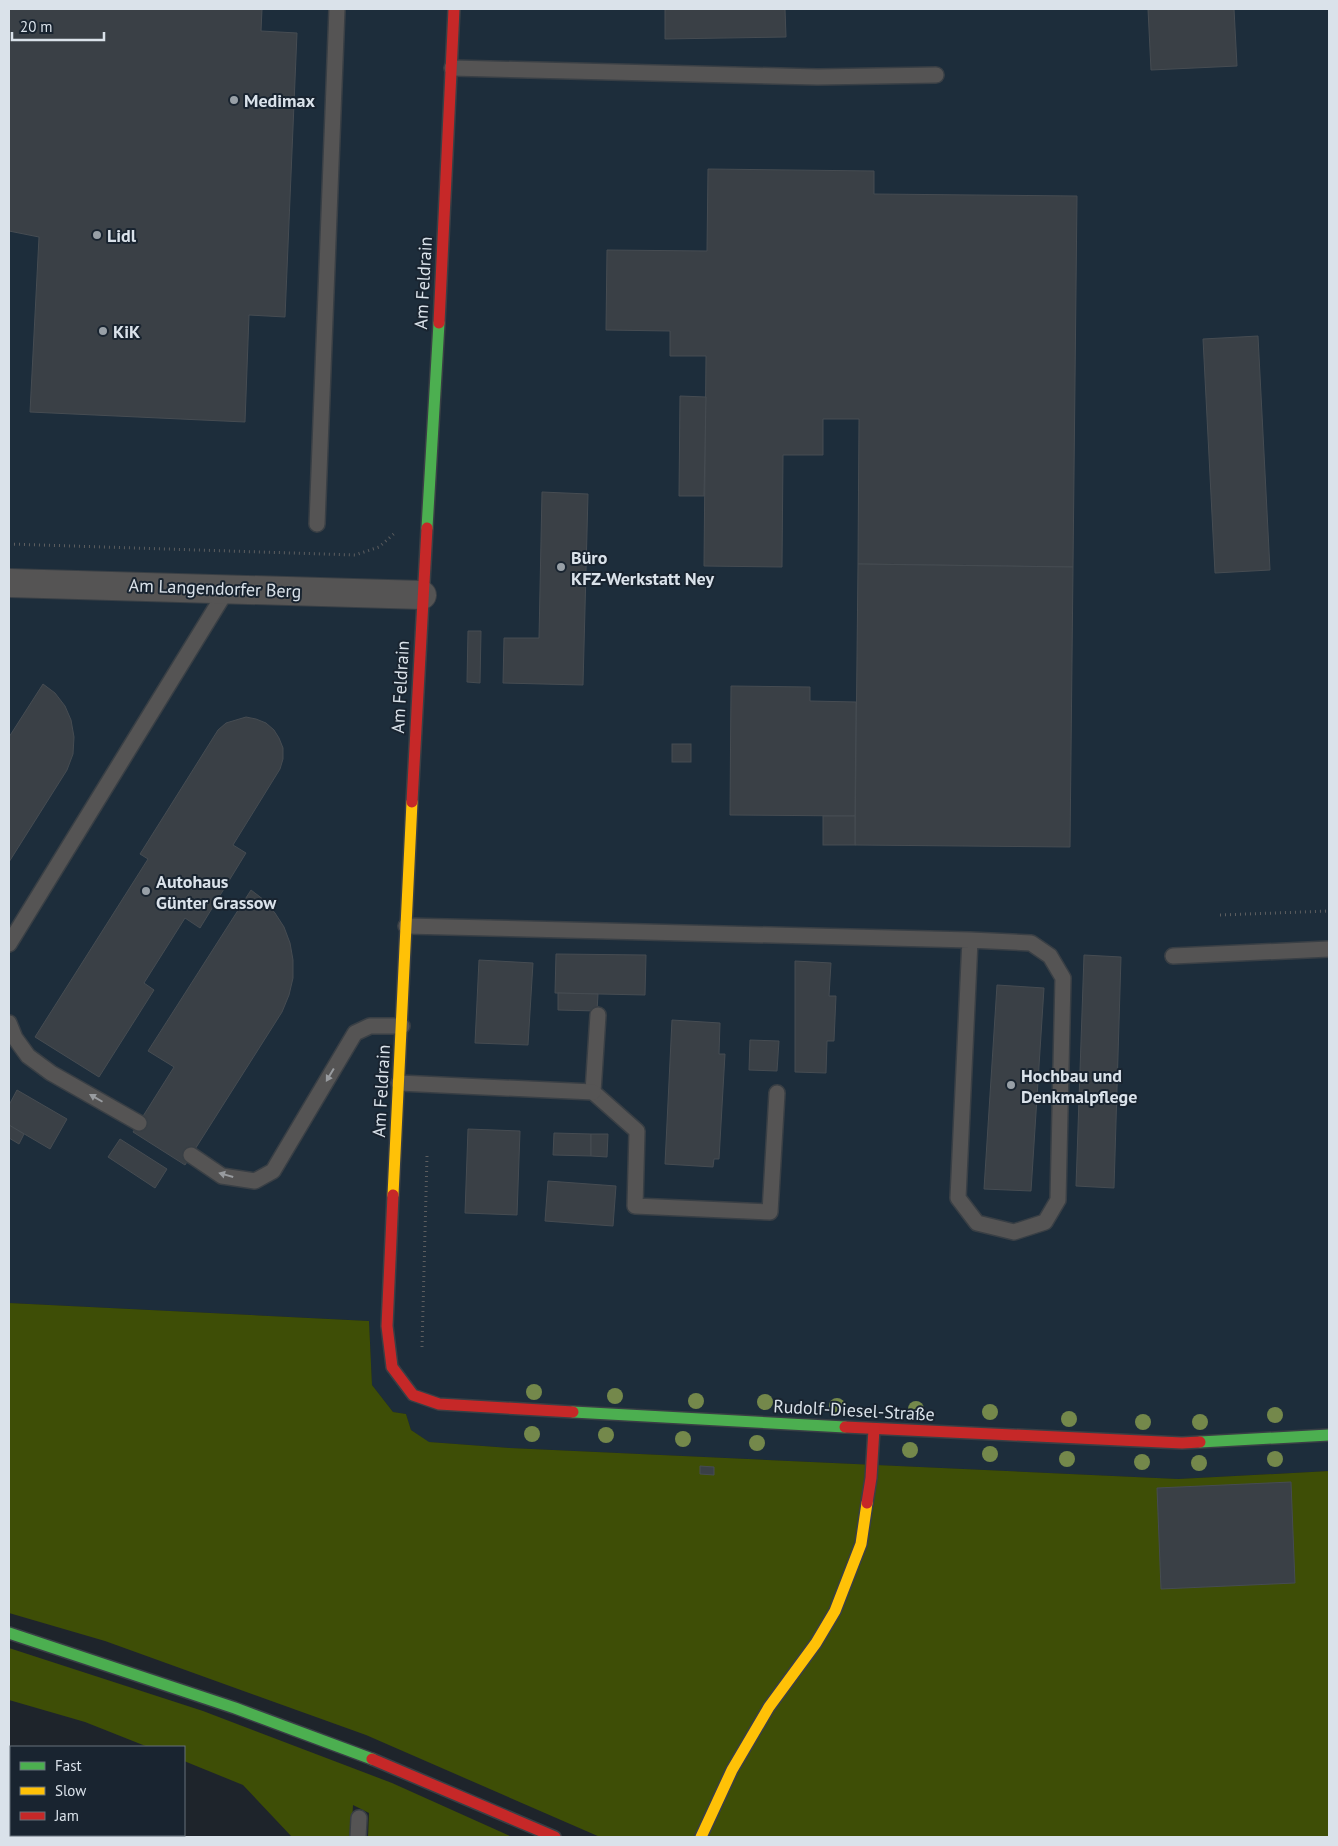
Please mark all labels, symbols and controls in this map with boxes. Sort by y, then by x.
scale bar [12,10,105,42]
text: 20 m [20,17,53,36]
place label: Medimax [244,89,316,112]
marker: Medimax [228,94,240,106]
place label: Lidl [107,224,137,247]
marker: Lidl [91,229,103,241]
street label: Am Feldrain [409,236,437,330]
place label: KiK [113,320,140,343]
marker: KiK [97,325,109,337]
place label: Büro KFZ-Werkstatt Ney [571,546,715,590]
marker: Büro KFZ-Werkstatt Ney [555,561,567,573]
street label: Am Langendorfer Berg [128,573,302,603]
street label: Am Feldrain [386,640,414,734]
place label: Autohaus Günter Grassow [156,870,277,914]
marker: Autohaus Günter Grassow [140,885,152,897]
street label: Am Feldrain [367,1044,395,1138]
place label: Hochbau und Denkmalpflege [1021,1064,1137,1108]
one-way arrow [326,1069,335,1082]
marker: Hochbau und Denkmalpflege [1005,1079,1017,1091]
one-way arrow [90,1094,103,1103]
one-way arrow [218,1171,233,1179]
street label: Rudolf-Diesel-Straße [773,1394,935,1426]
legend [10,1746,185,1836]
text: Fast [55,1756,82,1775]
text: Slow [55,1781,86,1800]
text: Jam [54,1806,79,1825]

